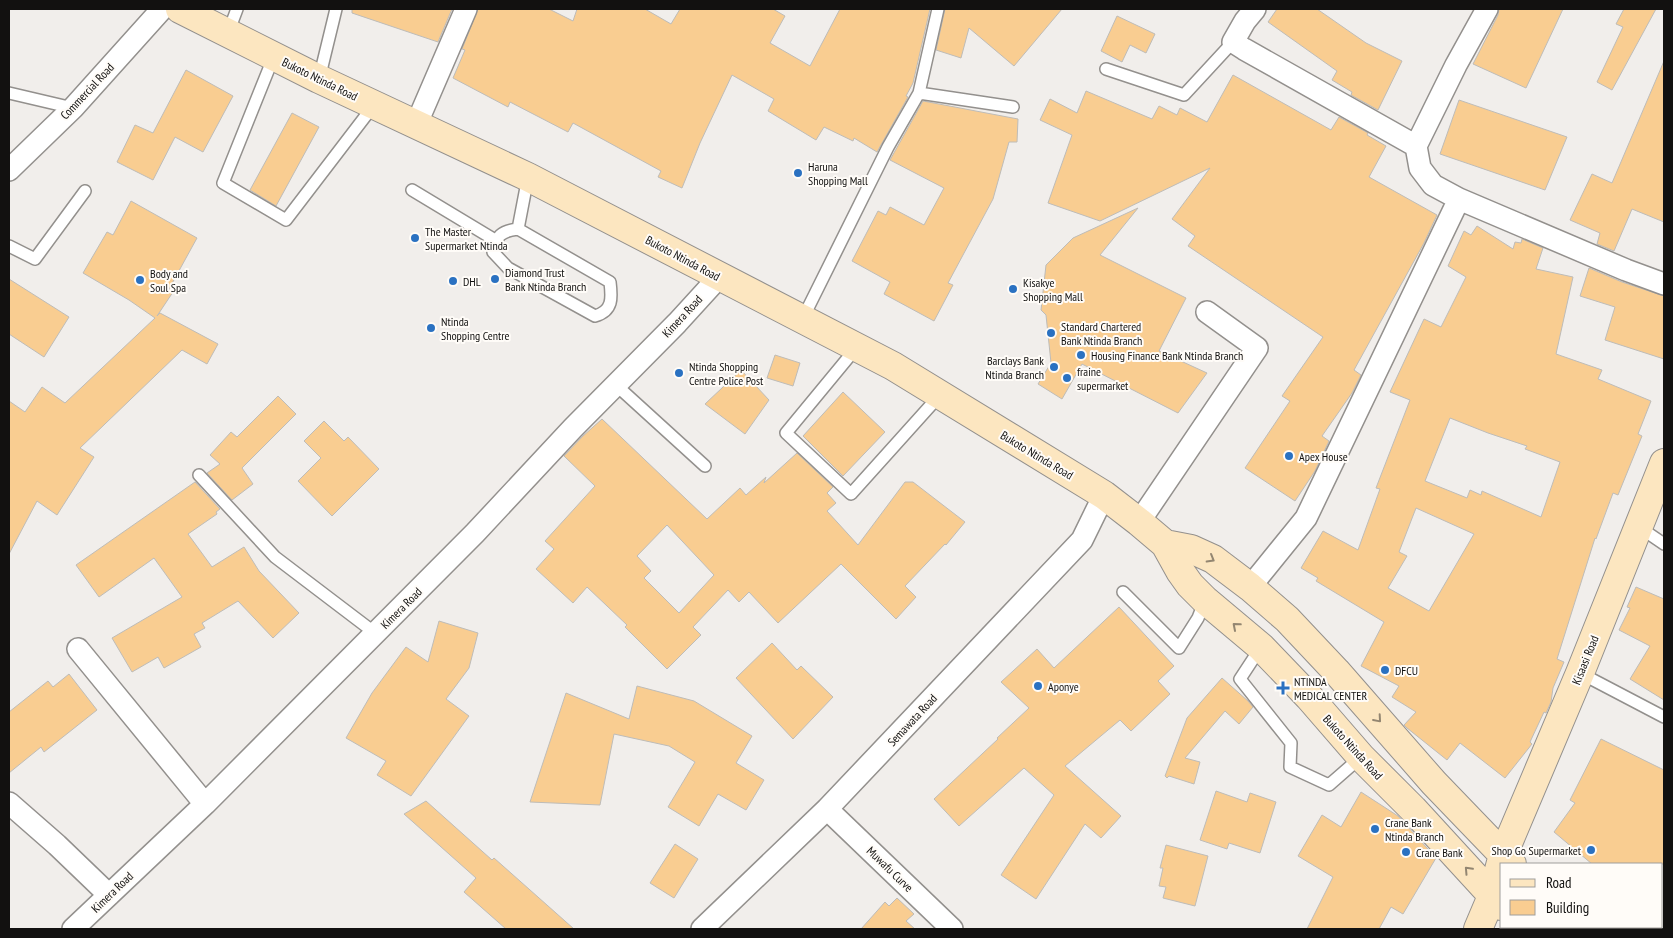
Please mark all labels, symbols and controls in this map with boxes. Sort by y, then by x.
street label: Bukoto Ntinda Road [280,54,360,104]
street label: Commercial Road [57,60,117,122]
place label: Haruna Shopping Mall [808,159,868,188]
marker: Haruna Shopping Mall [792,167,804,179]
place label: The Master Supermarket Ntinda [425,224,508,253]
marker: The Master Supermarket Ntinda [409,232,421,244]
street label: Bukoto Ntinda Road [643,232,723,284]
place label: Diamond Trust Bank Ntinda Branch [505,265,586,294]
place label: Body and Soul Spa [150,266,188,295]
marker: Diamond Trust Bank Ntinda Branch [489,273,501,285]
marker: Body and Soul Spa [134,274,146,286]
place label: DHL [463,274,481,289]
marker: DHL [447,275,459,287]
place label: Kisakye Shopping Mall [1023,275,1083,304]
marker: Kisakye Shopping Mall [1007,283,1019,295]
street label: Kimera Road [659,292,705,340]
place label: Ntinda Shopping Centre [441,314,510,343]
place label: Standard Chartered Bank Ntinda Branch [1061,319,1142,348]
marker: Ntinda Shopping Centre [425,322,437,334]
marker: Standard Chartered Bank Ntinda Branch [1045,327,1057,339]
place label: Housing Finance Bank Ntinda Branch [1091,348,1243,363]
marker: Housing Finance Bank Ntinda Branch [1075,349,1087,361]
place label: Barclays Bank Ntinda Branch [985,353,1044,382]
place label: Ntinda Shopping Centre Police Post [689,359,764,388]
marker: Barclays Bank Ntinda Branch [1048,361,1060,373]
place label: fraine supermarket [1077,364,1129,393]
marker: Ntinda Shopping Centre Police Post [673,367,685,379]
marker: fraine supermarket [1061,372,1073,384]
street label: Bukoto Ntinda Road [998,427,1076,483]
place label: Apex House [1299,449,1348,464]
marker: Apex House [1283,450,1295,462]
one-way arrow [1205,552,1214,562]
street label: Kimera Road [377,584,425,632]
one-way arrow [1233,622,1242,631]
street label: Kisaasi Road [1568,633,1602,687]
place label: DFCU [1395,663,1418,678]
marker: DFCU [1379,664,1391,676]
place label: NTINDA MEDICAL CENTER [1294,674,1367,703]
place label: Aponye [1048,679,1079,694]
marker: Aponye [1032,680,1044,692]
marker: NTINDA MEDICAL CENTER [1276,681,1290,695]
street label: Semawata Road [884,691,940,749]
street label: Bukoto Ntinda Road [1320,711,1386,783]
one-way arrow [1372,713,1381,722]
place label: Crane Bank Ntinda Branch [1385,815,1444,844]
marker: Crane Bank Ntinda Branch [1369,823,1381,835]
street label: Muwafu Curve [864,843,916,895]
place label: Shop Go Supermarket [1492,843,1582,858]
marker: Shop Go Supermarket [1585,844,1597,856]
place label: Crane Bank [1416,845,1463,860]
marker: Crane Bank [1400,846,1412,858]
legend [1500,863,1663,928]
one-way arrow [1465,867,1474,876]
street label: Kimera Road [88,868,136,916]
text: Road [1546,873,1572,892]
text: Building [1546,898,1589,917]

